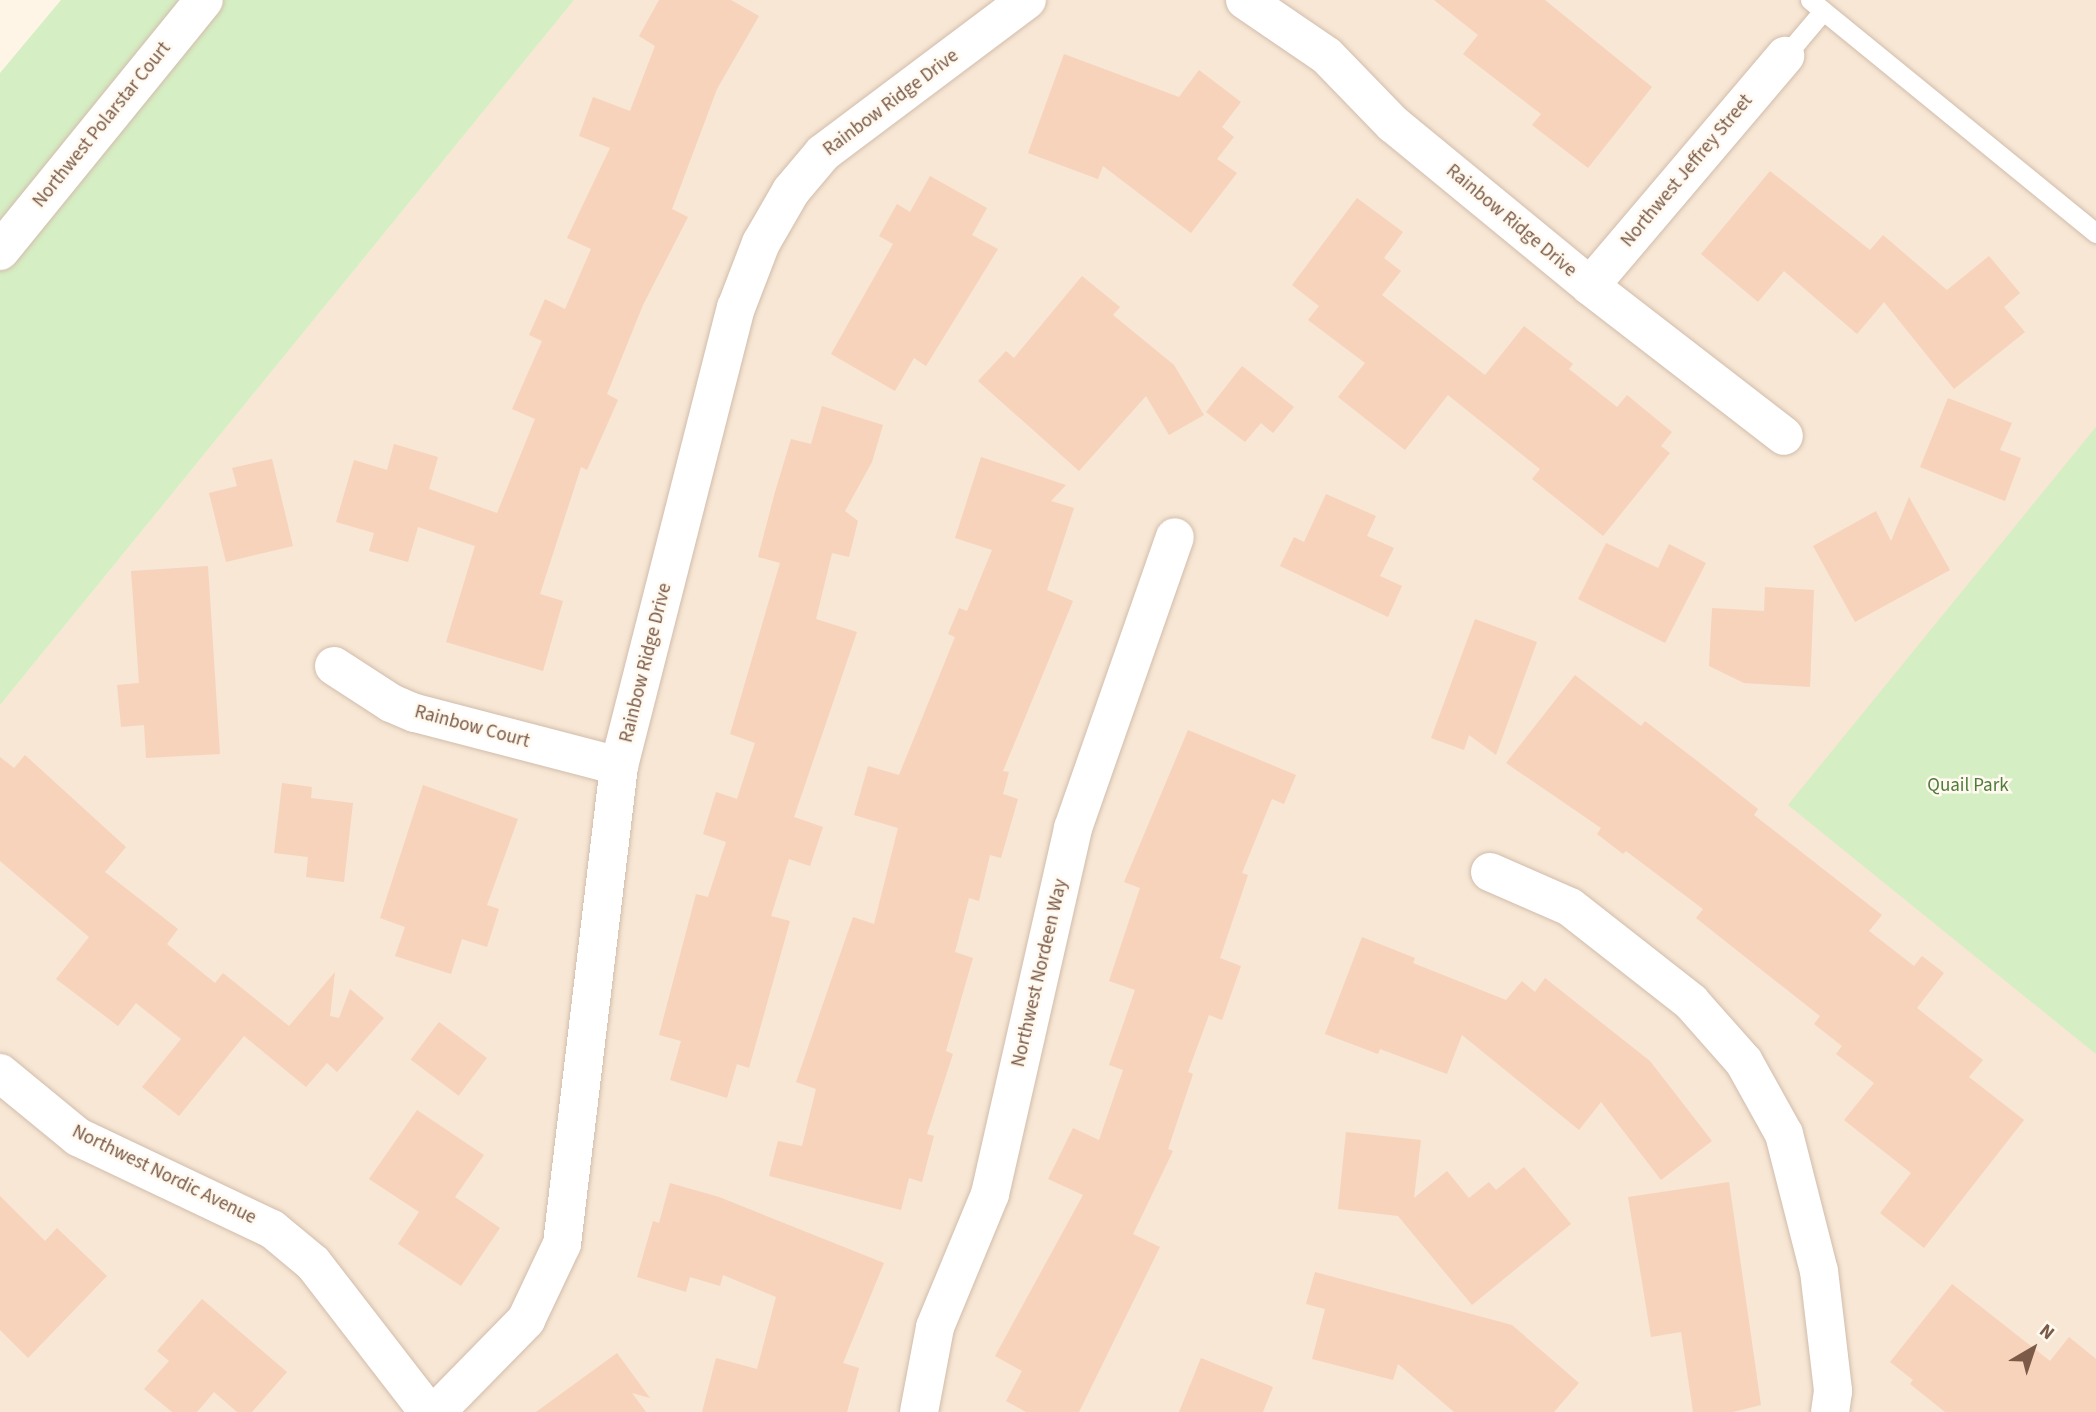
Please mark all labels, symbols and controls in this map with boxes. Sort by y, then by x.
street label: Northwest Polarstar Court [28,38,176,212]
street label: Rainbow Ridge Drive [819,45,963,161]
street label: Northwest Jeffrey Street [1616,90,1758,252]
street label: Rainbow Ridge Drive [1441,160,1581,282]
street label: Rainbow Ridge Drive [615,581,677,745]
street label: Rainbow Court [412,701,532,753]
park label: Quail Park [1927,775,2009,797]
street label: Northwest Nordeen Way [1007,877,1073,1069]
street label: Northwest Nordic Avenue [68,1120,260,1230]
north arrow [1998,1314,2068,1384]
text: N [2033,1318,2060,1347]

